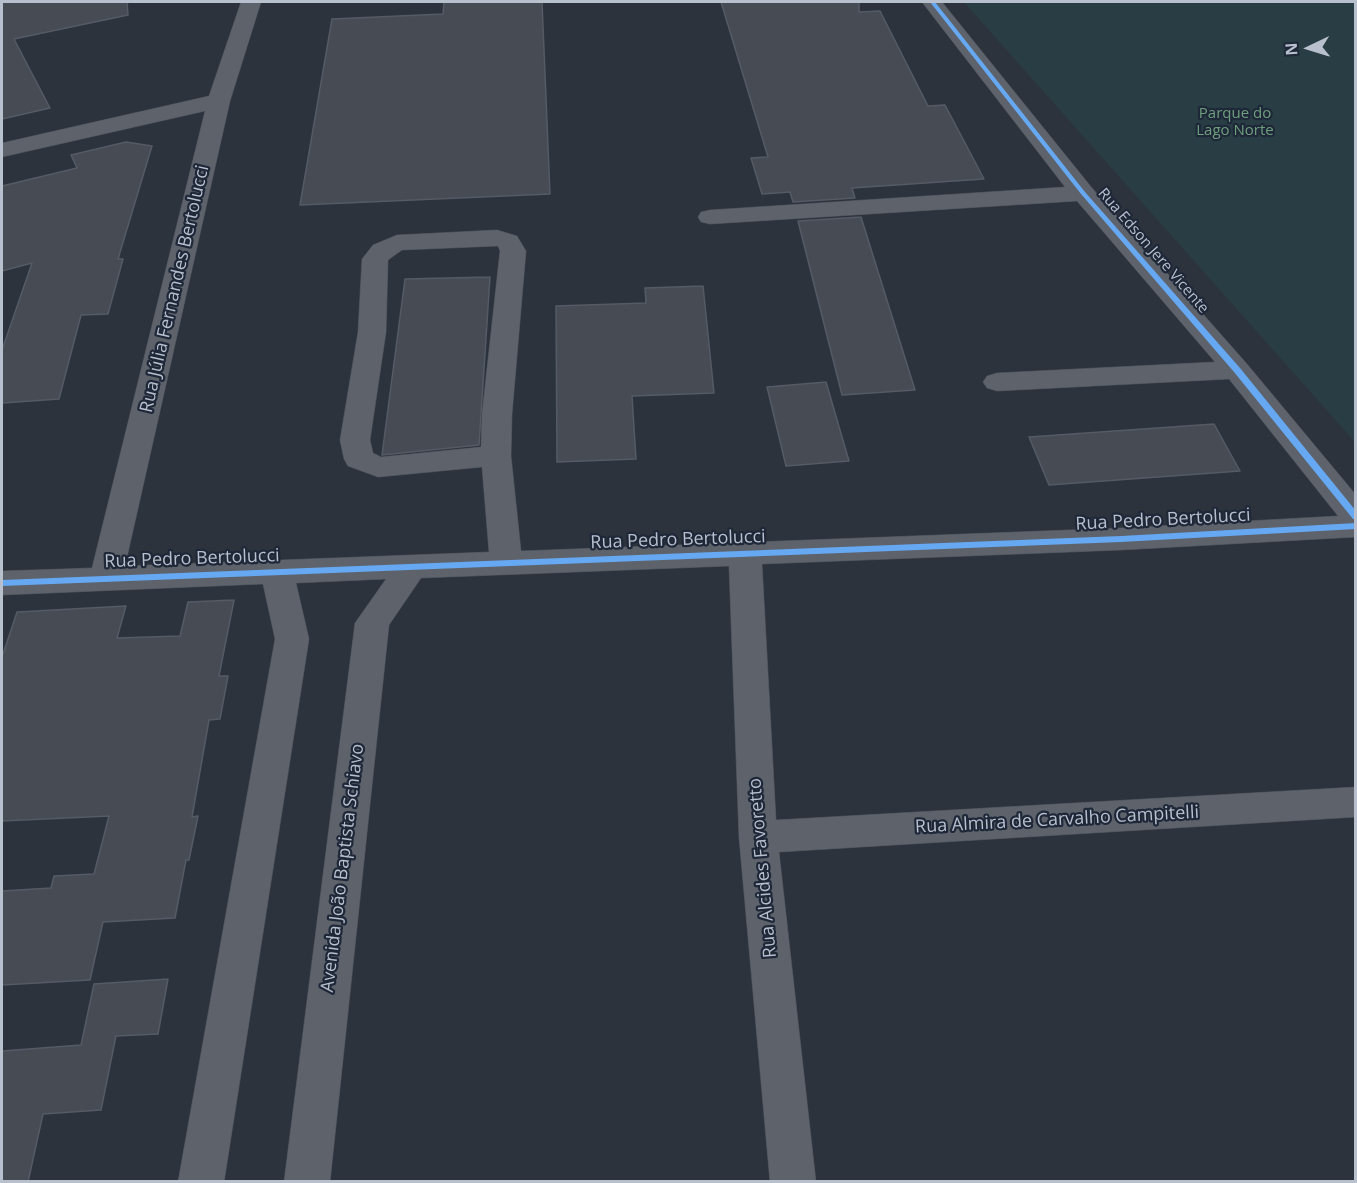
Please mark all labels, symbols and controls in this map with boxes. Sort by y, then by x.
north arrow [1279,18,1339,78]
text: N [1280,42,1302,57]
park label: Parque do Lago Norte [1196,105,1274,140]
street label: Rua Júlia Fernandes Bertolucci [136,163,214,415]
street label: Rua Edson Jere Vicente [1094,185,1212,317]
street label: Rua Pedro Bertolucci [1075,505,1251,535]
street label: Rua Pedro Bertolucci [590,526,766,554]
street label: Rua Pedro Bertolucci [104,545,280,573]
street label: Avenida João Baptista Schiavo [317,743,369,993]
street label: Rua Alcides Favoretto [744,777,782,959]
street label: Rua Almira de Carvalho Campitelli [914,802,1200,838]

